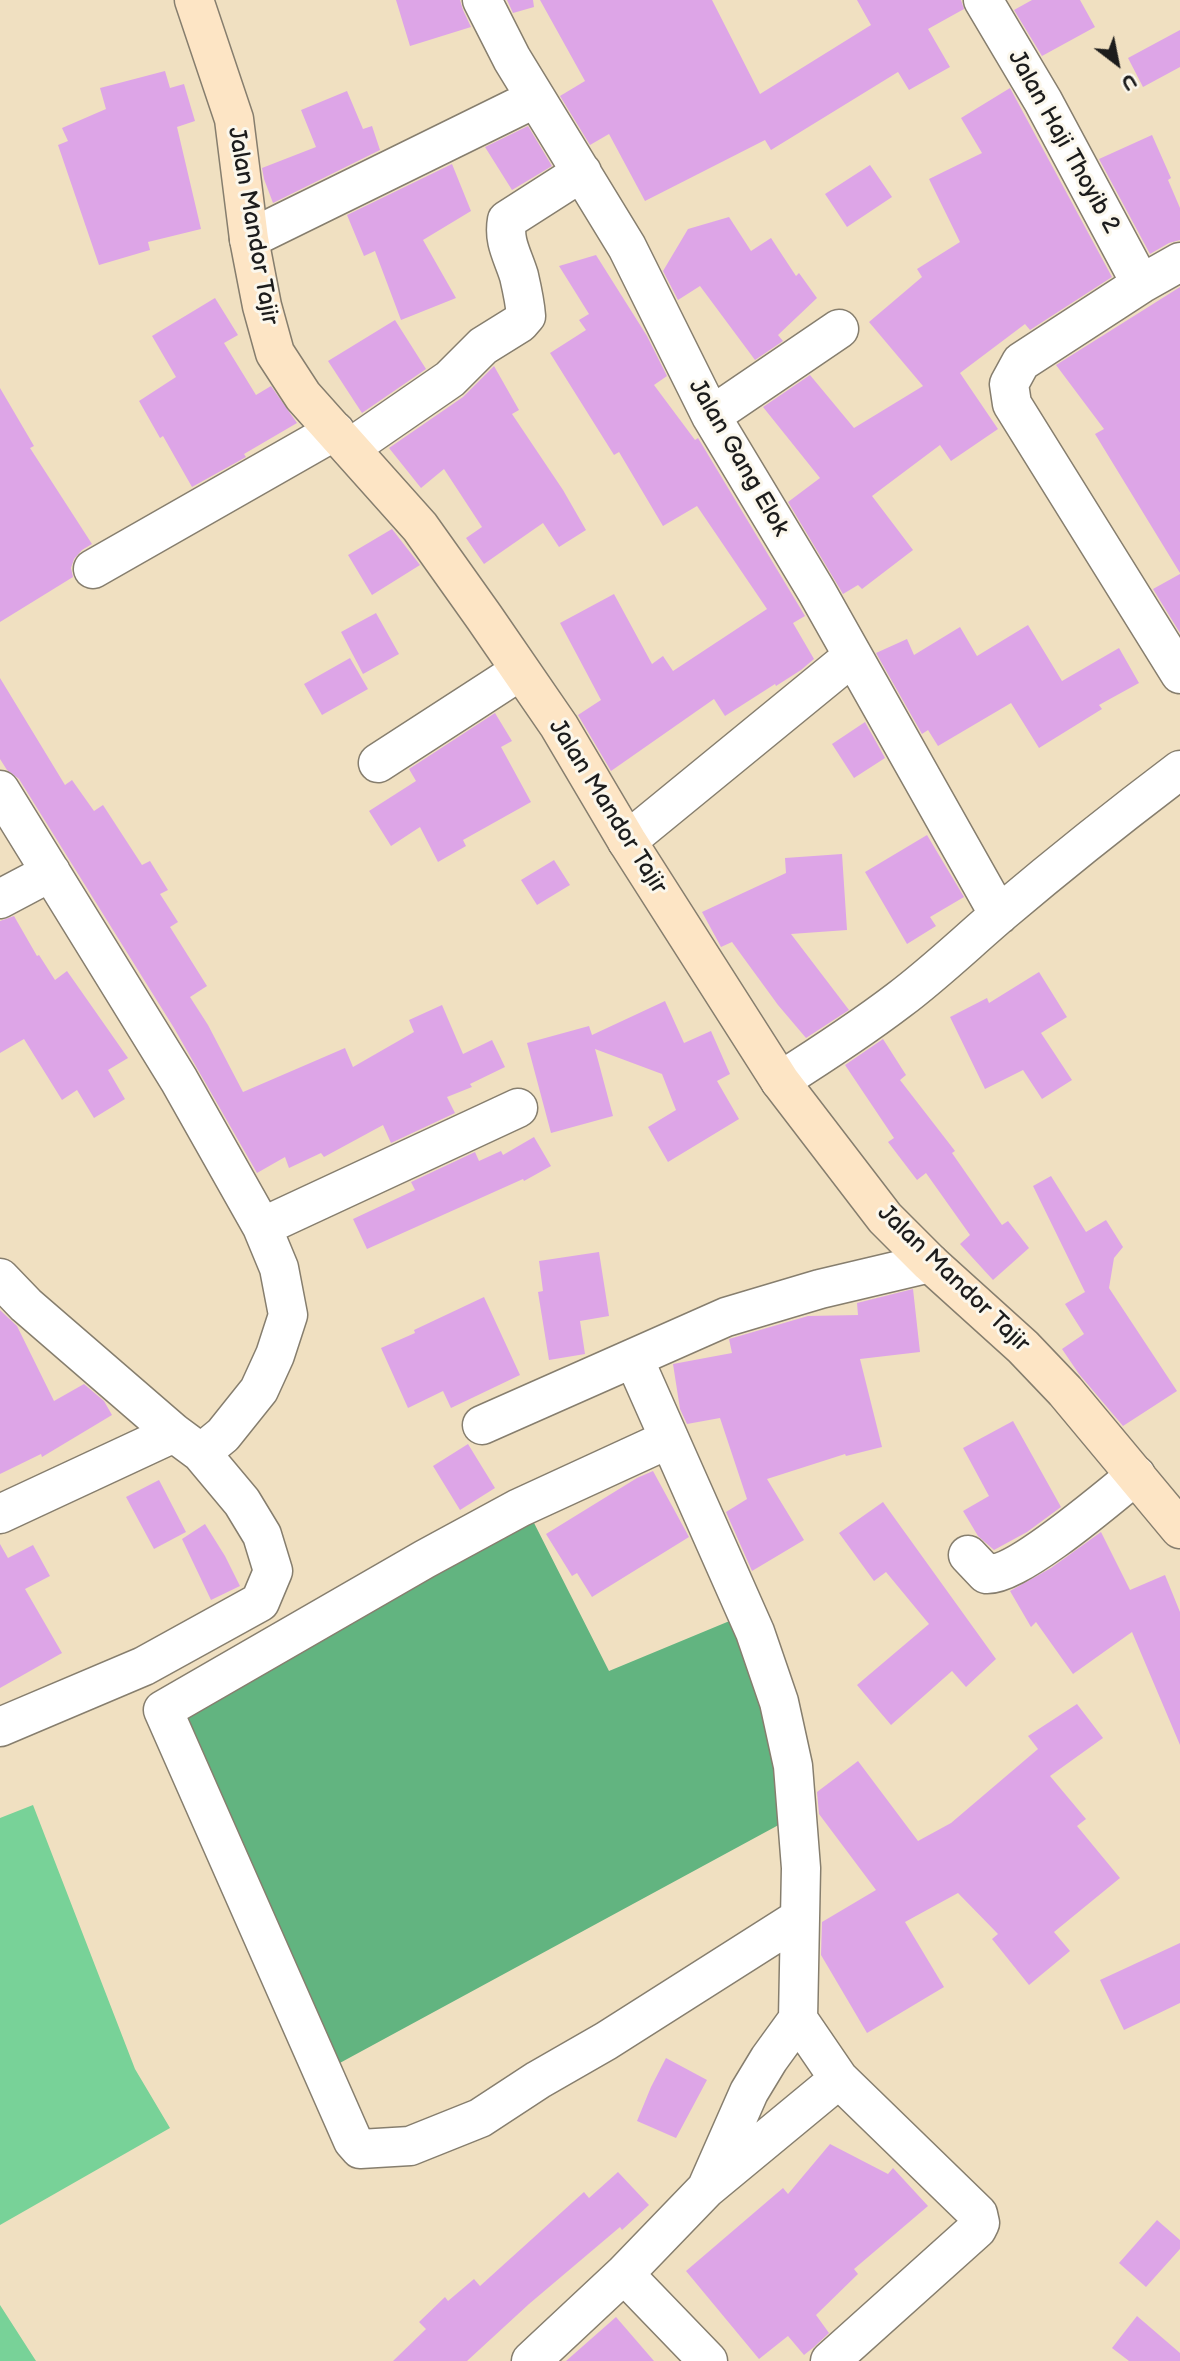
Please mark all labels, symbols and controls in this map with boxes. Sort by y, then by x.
north arrow [1082,28,1152,98]
street label: Jalan Haji Thoyib 2 [1001,46,1125,238]
text: U [1117,68,1140,95]
street label: Jalan Mandor Tajir [220,125,284,327]
street label: Jalan Gang Elok [681,374,795,542]
street label: Jalan Mandor Tajir [542,714,672,900]
street label: Jalan Mandor Tajir [871,1199,1035,1359]

